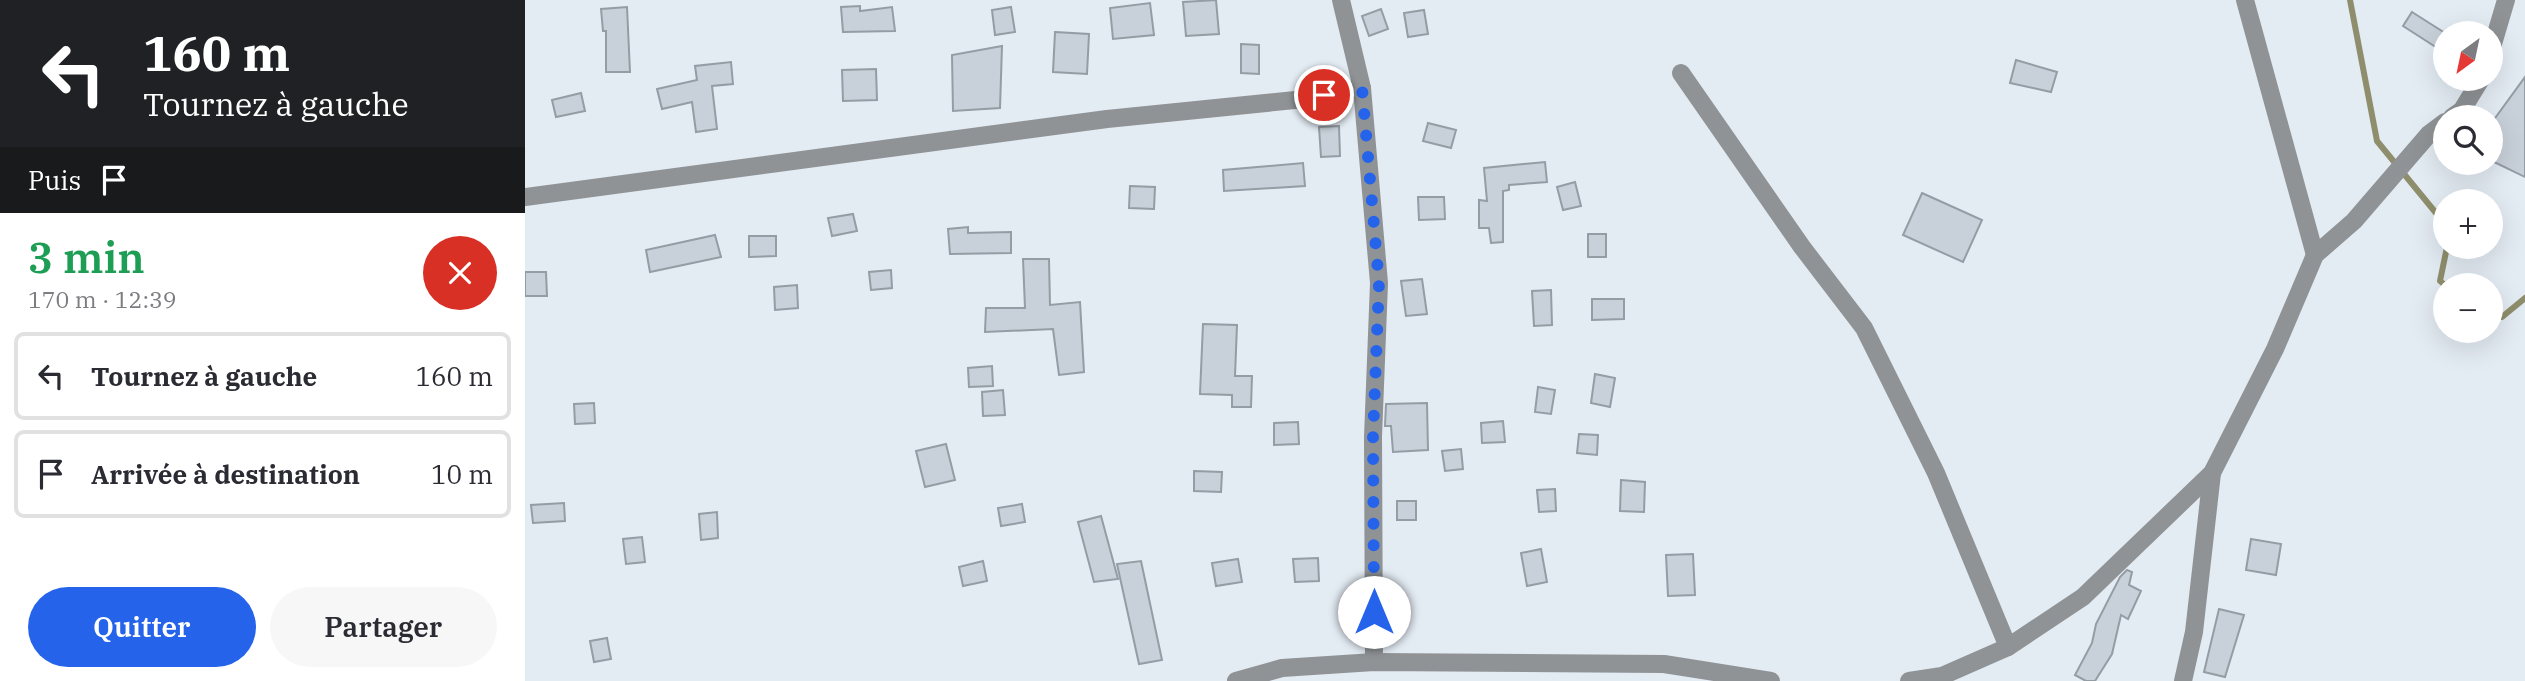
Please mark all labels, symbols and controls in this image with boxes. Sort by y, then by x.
text: 160 m [143,21,290,84]
north arrow [2433,21,2503,91]
map controls [2433,21,2503,343]
icon: left [28,28,119,119]
pin [1294,65,1354,125]
icon: arrive [1305,76,1343,114]
text: Tournez à gauche [143,83,409,125]
button: search [2433,105,2503,175]
icon: arrive [95,161,133,199]
text: Puis [28,163,81,197]
button: + [2433,189,2503,259]
text: 3 min [28,230,145,285]
button: close [423,236,497,310]
button: − [2433,273,2503,343]
text: 170 m · 12:39 [28,284,177,314]
icon: left [32,357,70,395]
text: Tournez à gauche [91,359,317,393]
text: 160 m [415,359,493,393]
icon: arrive [32,455,70,493]
text: Arrivée à destination [91,457,360,491]
text: 10 m [431,457,493,491]
position arrow [1337,575,1411,649]
button: Quitter [28,587,256,667]
button: Partager [270,587,497,667]

